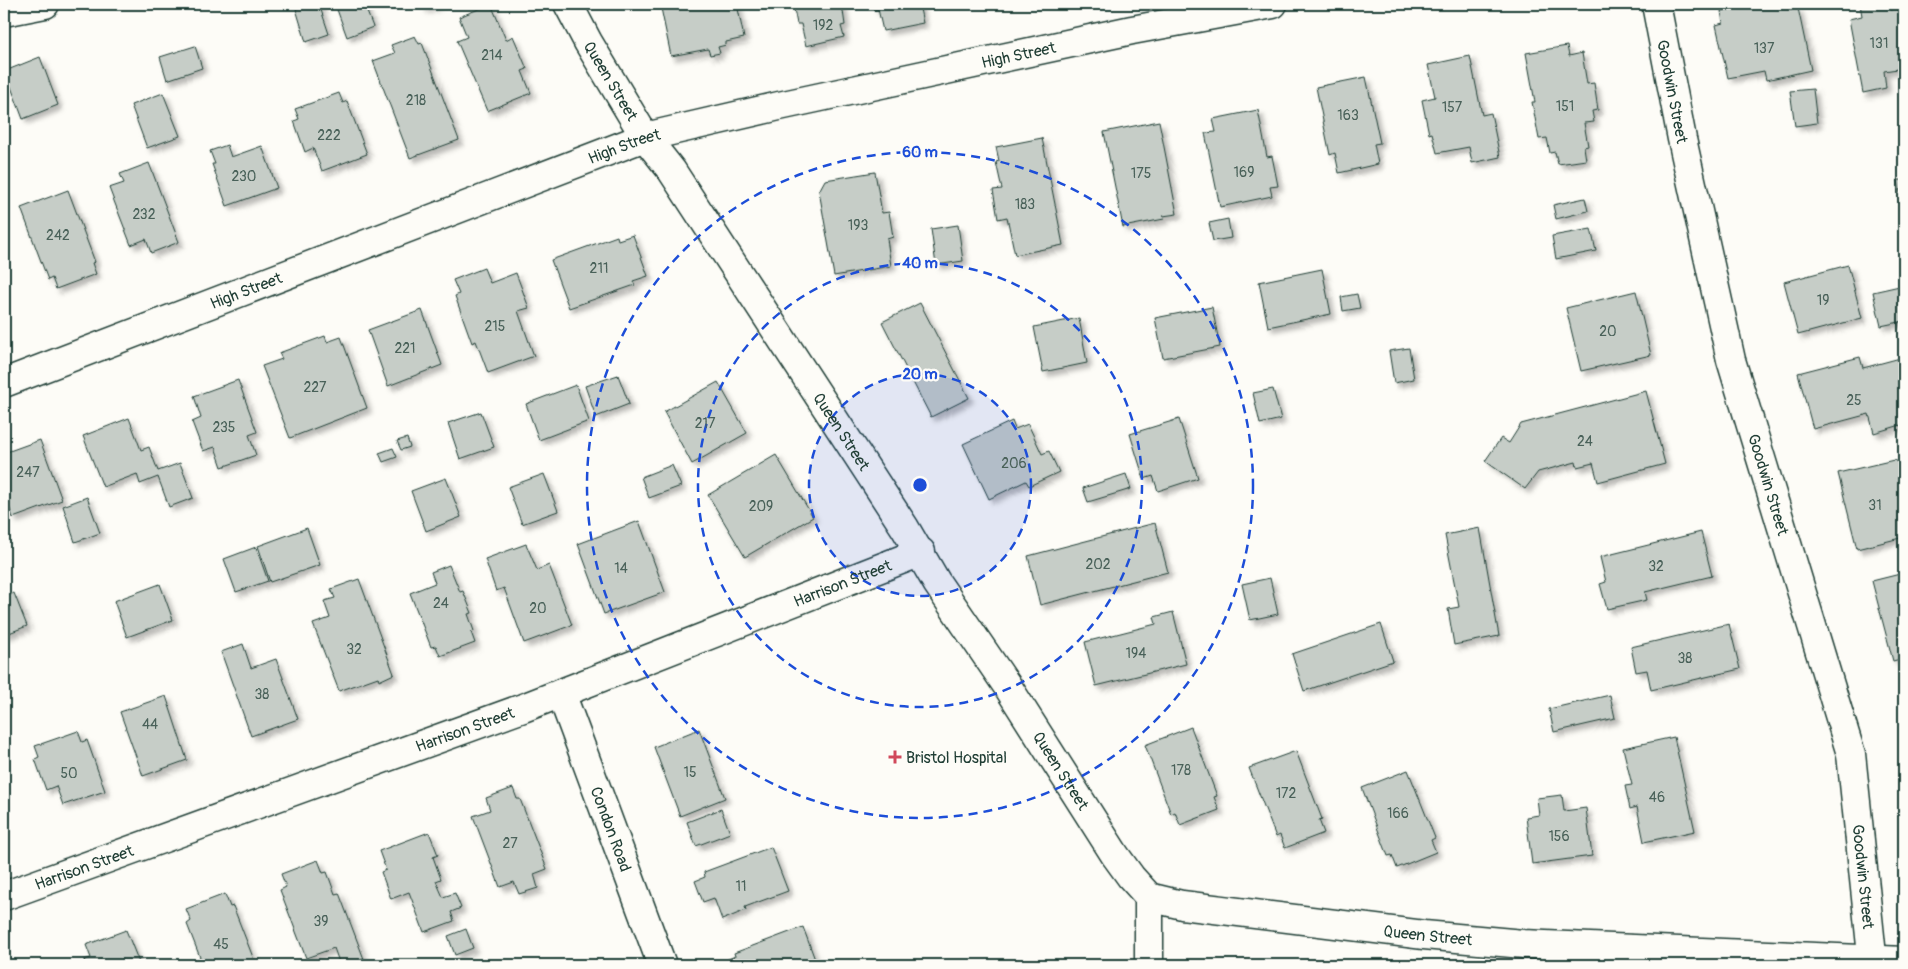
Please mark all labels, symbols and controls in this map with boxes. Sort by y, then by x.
house number: 192 [813,17,833,34]
house number: 131 [1870,35,1888,52]
street label: Queen Street [579,38,642,125]
street label: High Street [980,38,1058,73]
street label: Goodwin Street [1652,38,1692,146]
house number: 137 [1754,40,1775,57]
house number: 214 [481,47,503,64]
house number: 218 [406,92,426,109]
house number: 151 [1556,98,1574,115]
house number: 157 [1442,99,1463,116]
house number: 163 [1337,107,1359,124]
street label: High Street [585,125,663,169]
house number: 222 [317,127,341,144]
text: 60 m [902,143,938,162]
house number: 169 [1234,164,1254,181]
house number: 175 [1131,165,1151,182]
house number: 230 [232,168,256,185]
house number: 183 [1015,196,1035,213]
house number: 232 [132,206,156,223]
house number: 193 [848,217,868,234]
house number: 242 [46,227,70,244]
text: 40 m [902,254,938,273]
house number: 211 [590,260,608,277]
street label: High Street [207,268,286,314]
house number: 19 [1817,292,1829,309]
house number: 215 [485,318,505,335]
house number: 20 [1599,323,1617,340]
house number: 221 [394,340,416,357]
text: 20 m [902,365,938,384]
house number: 227 [303,379,327,396]
street label: Queen Street [808,389,874,475]
house number: 25 [1846,392,1862,409]
house number: 217 [695,415,716,432]
house number: 235 [213,419,235,436]
street label: Goodwin Street [1743,432,1793,539]
house number: 24 [1577,433,1593,450]
house number: 206 [1001,455,1027,472]
house number: 247 [16,464,40,481]
centre of rings [911,476,929,494]
house number: 31 [1868,497,1882,514]
house number: 209 [749,498,773,515]
street label: Harrison Street [791,555,895,612]
house number: 202 [1085,556,1111,573]
house number: 32 [1648,558,1664,575]
house number: 14 [614,560,628,577]
house number: 24 [433,595,449,612]
house number: 20 [529,600,547,617]
house number: 32 [346,641,362,658]
house number: 194 [1126,645,1146,662]
house number: 38 [1678,650,1692,667]
house number: 38 [255,686,269,703]
street label: Harrison Street [413,703,518,757]
house number: 44 [142,716,158,733]
street label: Queen Street [1028,728,1093,815]
place label: Bristol Hospital [906,748,1007,768]
marker: Bristol Hospital [888,750,902,764]
house number: 178 [1171,762,1191,779]
house number: 15 [683,764,697,781]
house number: 50 [60,765,78,782]
street label: Condon Road [586,784,635,874]
house number: 172 [1276,785,1297,802]
house number: 46 [1649,789,1665,806]
house number: 166 [1387,805,1409,822]
street label: Goodwin Street [1847,823,1878,931]
house number: 156 [1548,828,1570,845]
house number: 27 [502,835,518,852]
street label: Harrison Street [32,841,137,895]
house number: 11 [736,878,746,895]
house number: 39 [313,913,329,930]
street label: Queen Street [1382,921,1474,950]
house number: 45 [213,936,229,953]

